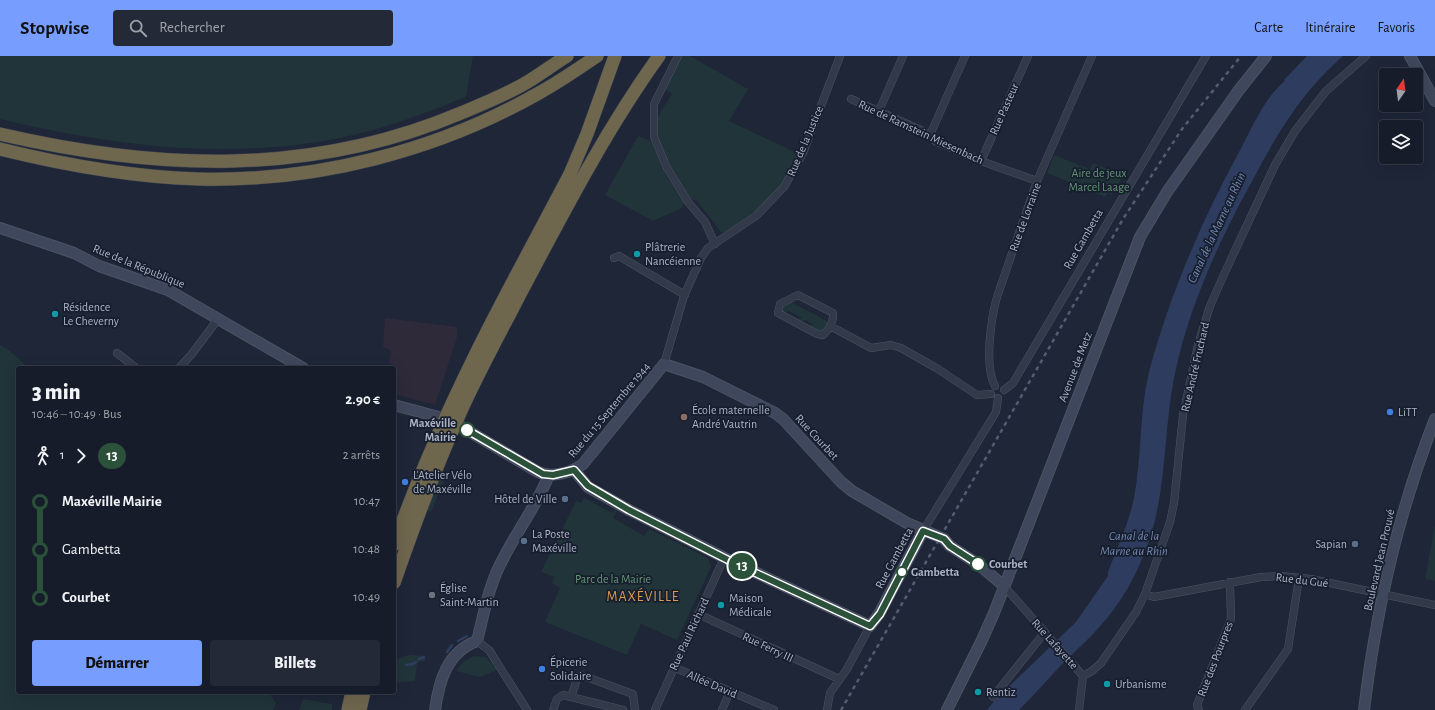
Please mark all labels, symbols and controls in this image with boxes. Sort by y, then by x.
search box [113,10,393,46]
icon: search [127,17,149,39]
text: Stopwise [20,19,89,38]
text: Rechercher [159,20,225,35]
text: Carte [1254,21,1283,35]
text: Itinéraire [1305,21,1355,35]
text: Favoris [1377,21,1415,35]
north arrow [1379,68,1423,112]
map controls [1379,68,1423,164]
street label: Rue Pasteur [987,81,1021,137]
street label: Rue de Ramstein Miesenbach [857,98,985,166]
street label: Rue de la Justice [785,104,825,178]
button: layers [1379,120,1423,164]
park label: Aire de jeux Marcel Laage [1068,167,1130,193]
water label: Canal de la Marne au Rhin [1186,171,1248,285]
street label: Rue de Lorraine [1007,181,1043,253]
street label: Rue Gambetta [1061,207,1105,271]
place label: Plâtrerie Nancéienne [645,241,701,267]
street label: Rue de la République [91,242,187,290]
marker: Plâtrerie Nancéienne [632,249,642,259]
place label: Résidence Le Cheverny [63,301,119,328]
marker: Résidence Le Cheverny [50,309,60,319]
street label: Rue André Fruchard [1179,321,1211,413]
street label: Avenue de Metz [1056,330,1094,404]
street label: Rue du 15 Septembre 1944 [566,360,652,460]
text: 3 min [32,381,80,403]
text: 2.90 € [345,392,380,407]
place label: École maternelle André Vautrin [692,403,770,430]
place label: LiTT [1398,406,1418,418]
marker: LiTT [1385,407,1395,417]
text: 10:46 – 10:49 · Bus [32,408,122,421]
marker: École maternelle André Vautrin [679,412,689,422]
street label: Rue Courbet [793,412,841,462]
place label: Maxéville Mairie [409,417,456,443]
marker: Maxéville Mairie [459,422,475,438]
icon: walk [32,445,54,467]
icon: forward [70,445,92,467]
text: 1 [60,449,64,462]
text: 13 [106,449,118,463]
text: 2 arrêts [343,449,380,462]
place label: L'Atelier Vélo de Maxéville [413,469,472,495]
marker: L'Atelier Vélo de Maxéville [400,477,410,487]
place label: Hôtel de Ville [494,493,557,505]
text: Maxéville Mairie [62,494,162,509]
marker: Hôtel de Ville [560,494,570,504]
text: 10:47 [354,495,380,508]
street label: Boulevard Jean Prouvé [1361,508,1397,612]
street label: Rue Gambetta [873,525,915,590]
place label: La Poste Maxéville [532,528,577,554]
water label: Canal de la Marne au Rhin [1100,530,1168,558]
marker: La Poste Maxéville [519,536,529,546]
place label: Sapian [1315,538,1347,550]
marker: Sapian [1350,539,1360,549]
text: Gambetta [62,542,121,557]
text: 10:48 [353,543,380,556]
line badge: 13 [724,553,760,579]
marker: Courbet [970,556,986,572]
place label: Courbet [989,558,1027,570]
text: 13 [736,559,748,573]
marker: Gambetta [896,566,908,578]
place label: Gambetta [911,566,959,578]
street label: Rue du Gué [1275,571,1329,589]
park label: Parc de la Mairie [575,573,651,585]
place label: Église Saint-Martin [440,581,499,608]
district label: MAXÉVILLE [606,587,680,604]
text: Courbet [62,590,110,605]
marker: Église Saint-Martin [427,590,437,600]
text: 10:49 [353,591,380,604]
place label: Maison Médicale [729,592,771,618]
street label: Rue Paul Richard [667,596,711,672]
marker: Maison Médicale [716,600,726,610]
street label: Rue Lafayette [1029,617,1080,672]
street label: Rue des Pourpres [1195,620,1235,698]
street label: Rue Ferry III [740,630,795,665]
button: Démarrer [32,640,202,686]
button: Billets [210,640,380,686]
place label: Épicerie Solidaire [550,655,591,682]
marker: Épicerie Solidaire [537,664,547,674]
street label: Allée David [685,668,739,700]
place label: Urbanisme [1115,678,1166,690]
marker: Urbanisme [1102,679,1112,689]
place label: Rentiz [986,686,1016,698]
marker: Rentiz [973,687,983,697]

